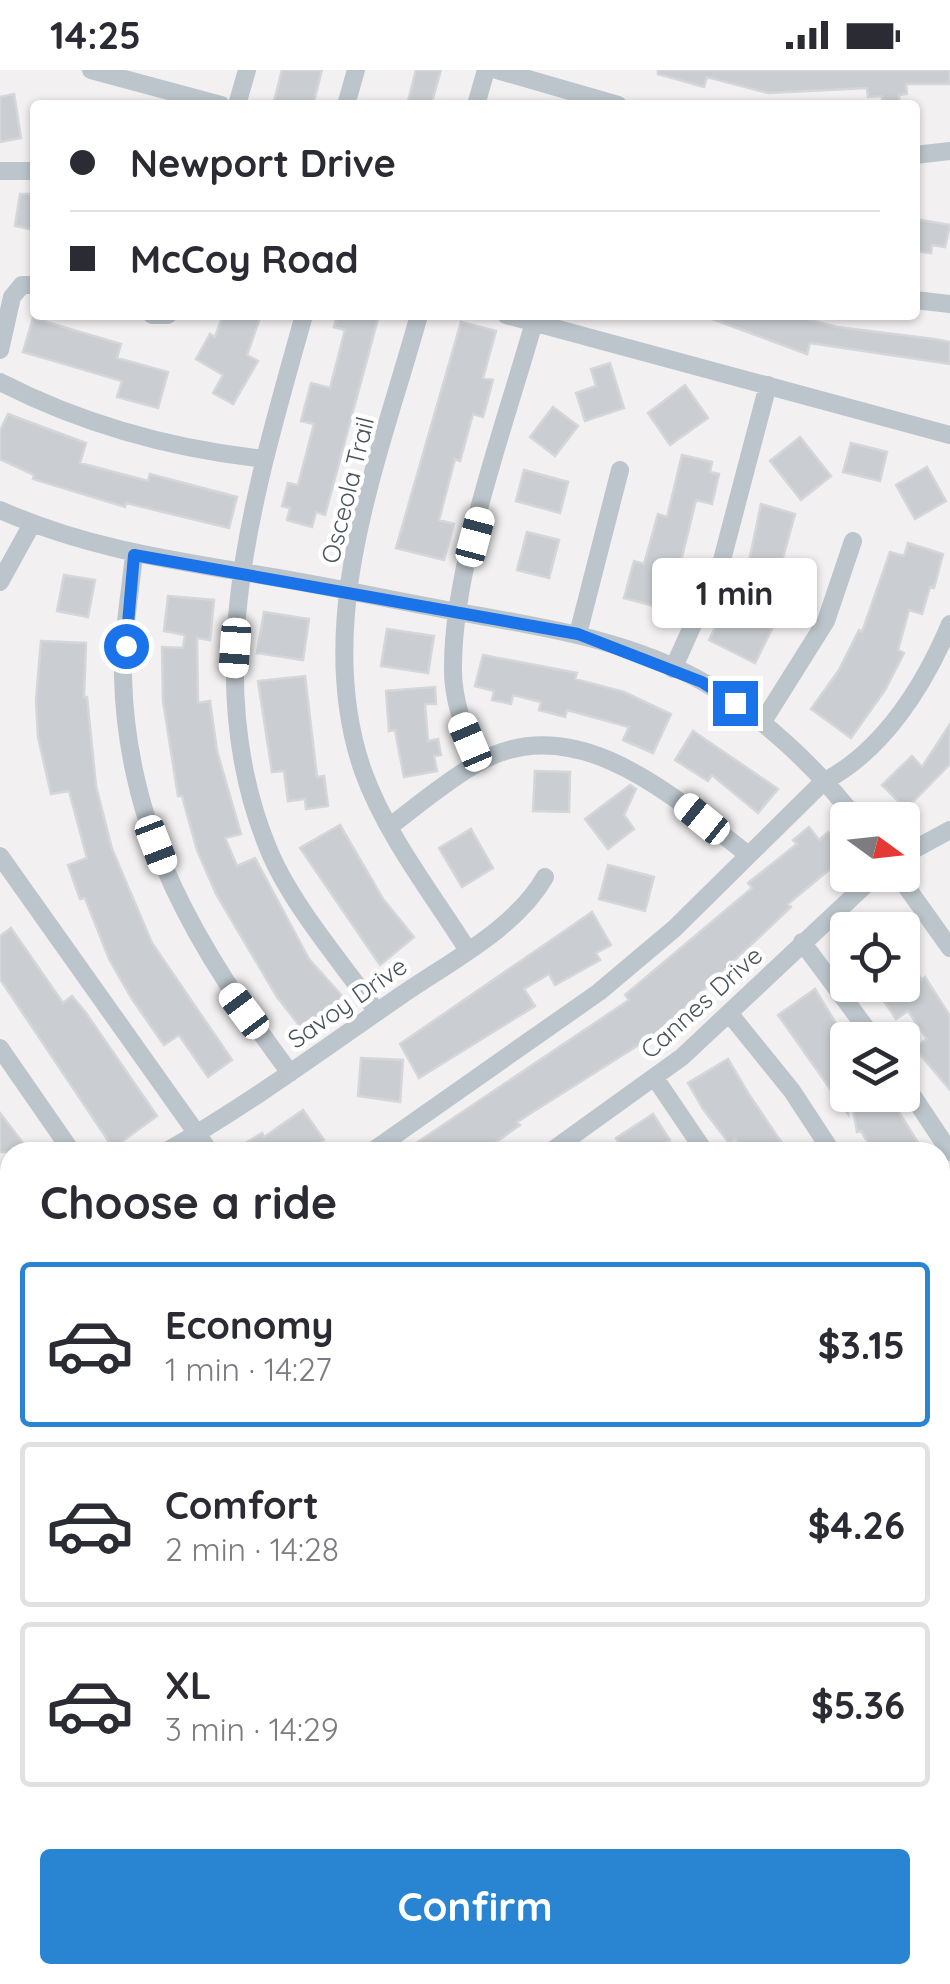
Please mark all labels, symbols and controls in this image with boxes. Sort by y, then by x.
text: 14:25 [50,11,141,59]
text: Newport Drive [130,139,396,187]
text: McCoy Road [130,235,359,283]
street label: Osceola Trail [314,414,380,566]
car [453,504,497,570]
callout: 1 min [652,558,818,628]
text: 1 min [696,573,773,613]
car [218,617,252,679]
route start [104,624,149,669]
route end [713,681,758,726]
car [444,709,496,775]
car [669,788,735,850]
north arrow [830,802,920,892]
map controls [830,802,920,1112]
car [131,812,181,878]
button: locate [830,912,920,1002]
street label: Cannes Drive [634,939,768,1065]
street label: Savoy Drive [281,950,413,1054]
car [214,978,274,1044]
button: layers [830,1022,920,1112]
text: Choose a ride [40,1174,337,1230]
icon: car [45,1300,135,1390]
text: Economy [165,1301,334,1349]
text: $3.15 [818,1321,905,1369]
text: 1 min · 14:27 [165,1349,332,1389]
icon: car [45,1480,135,1570]
text: Comfort [165,1481,319,1529]
text: $4.26 [808,1501,905,1549]
text: 2 min · 14:28 [165,1529,339,1569]
icon: car [45,1660,135,1750]
text: XL [165,1661,211,1709]
text: $5.36 [811,1681,905,1729]
text: 3 min · 14:29 [165,1709,339,1749]
button: Confirm [40,1849,910,1964]

